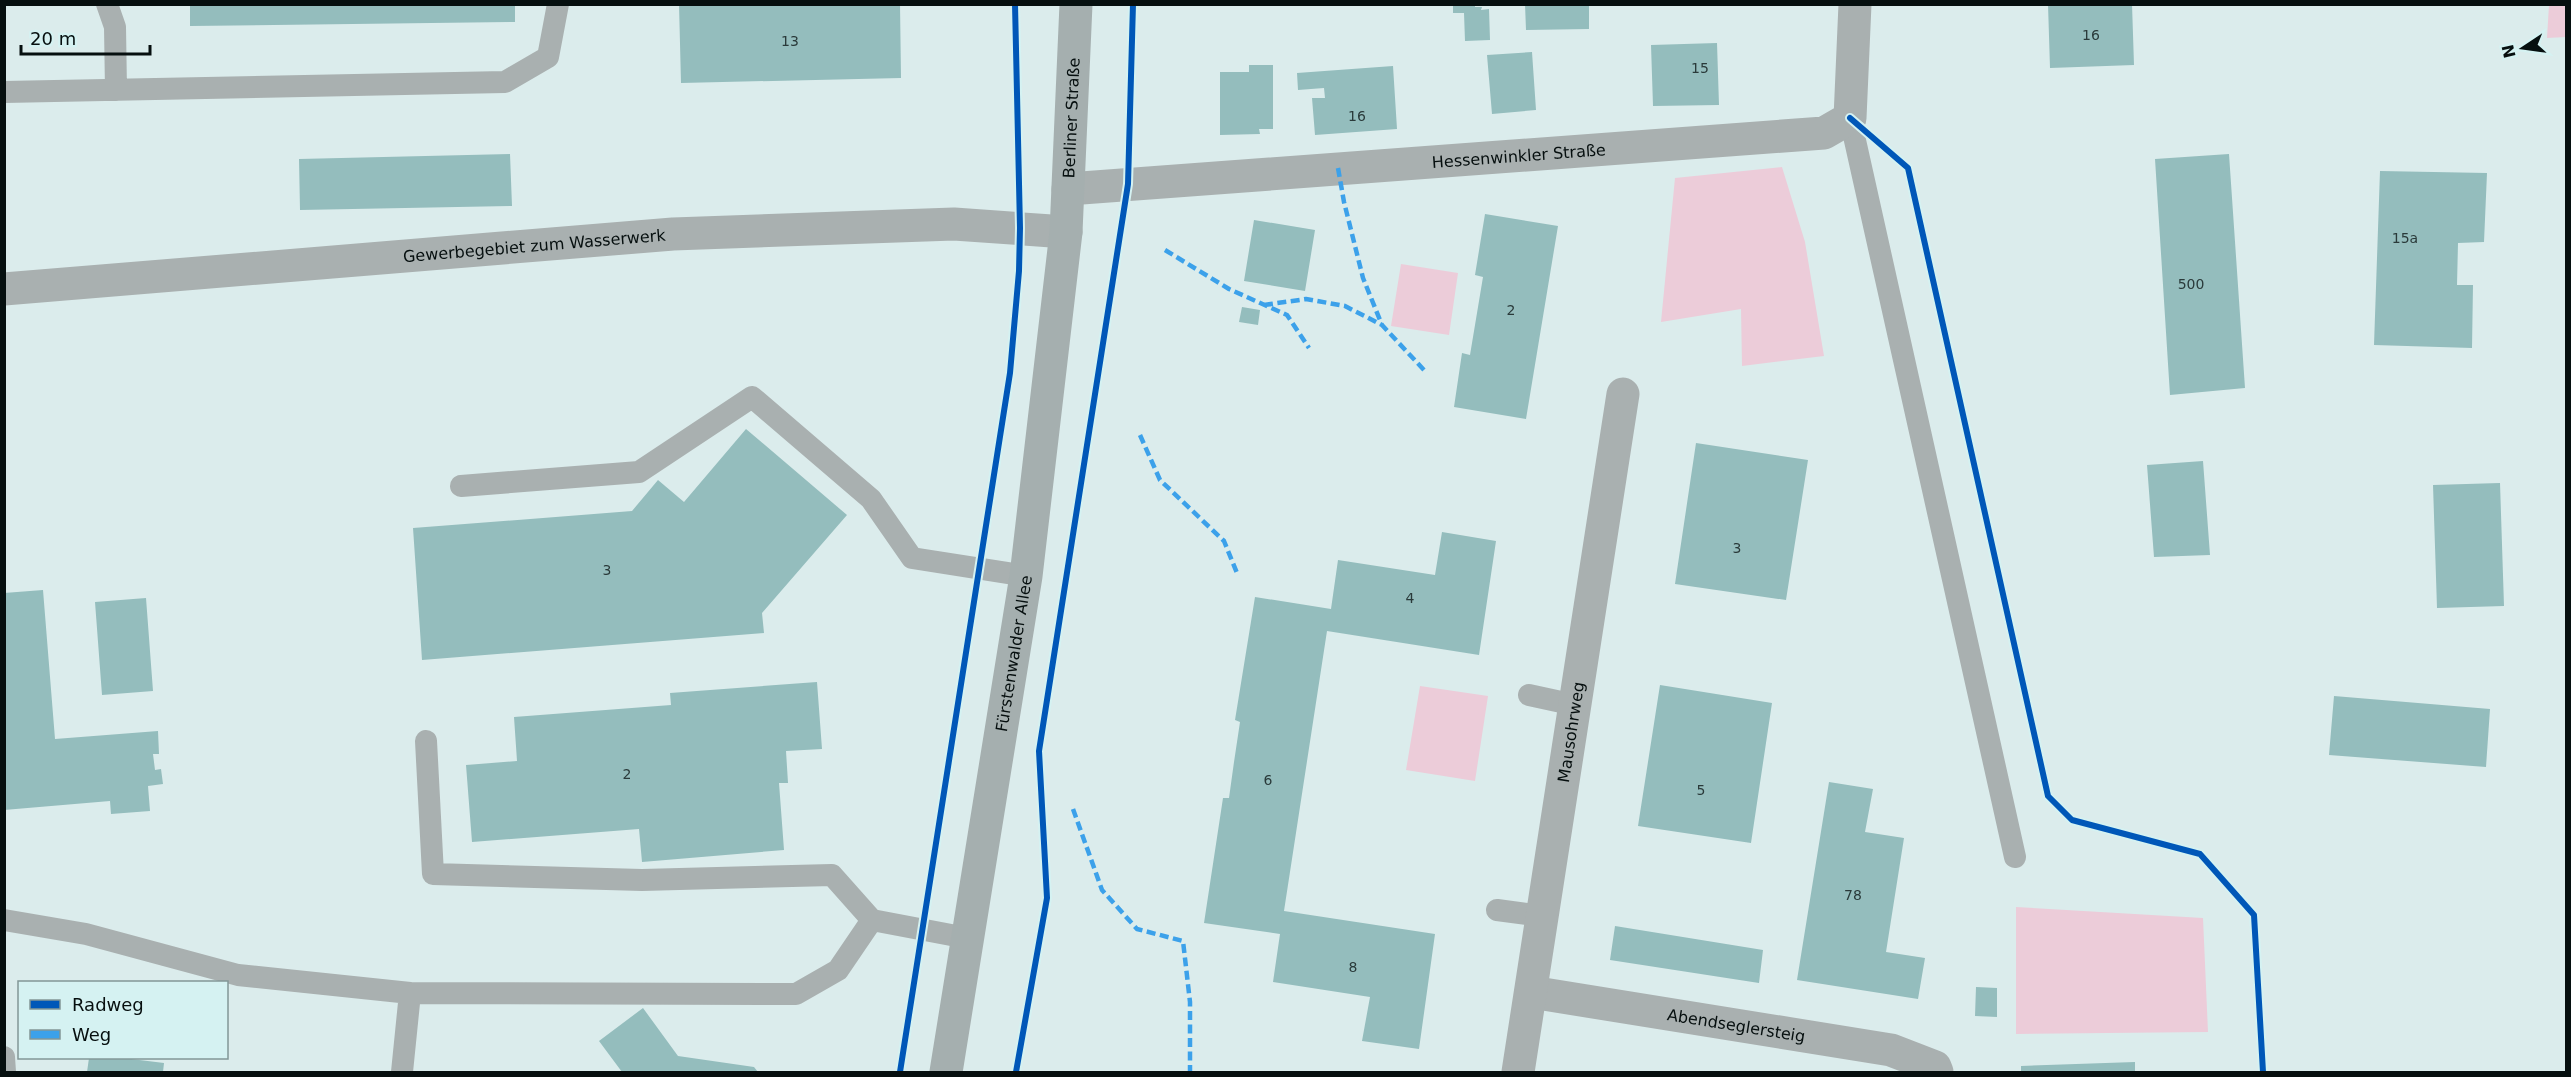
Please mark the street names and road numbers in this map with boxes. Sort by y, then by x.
street label: Berliner Straße [1059,57,1083,179]
street label: Hessenwinkler Straße [1431,140,1606,172]
street label: Gewerbegebiet zum Wasserwerk [402,225,667,266]
street label: Fürstenwalder Allee [992,574,1035,733]
street label: Mausohrweg [1553,680,1588,784]
street label: Abendseglersteig [1666,1005,1807,1046]

